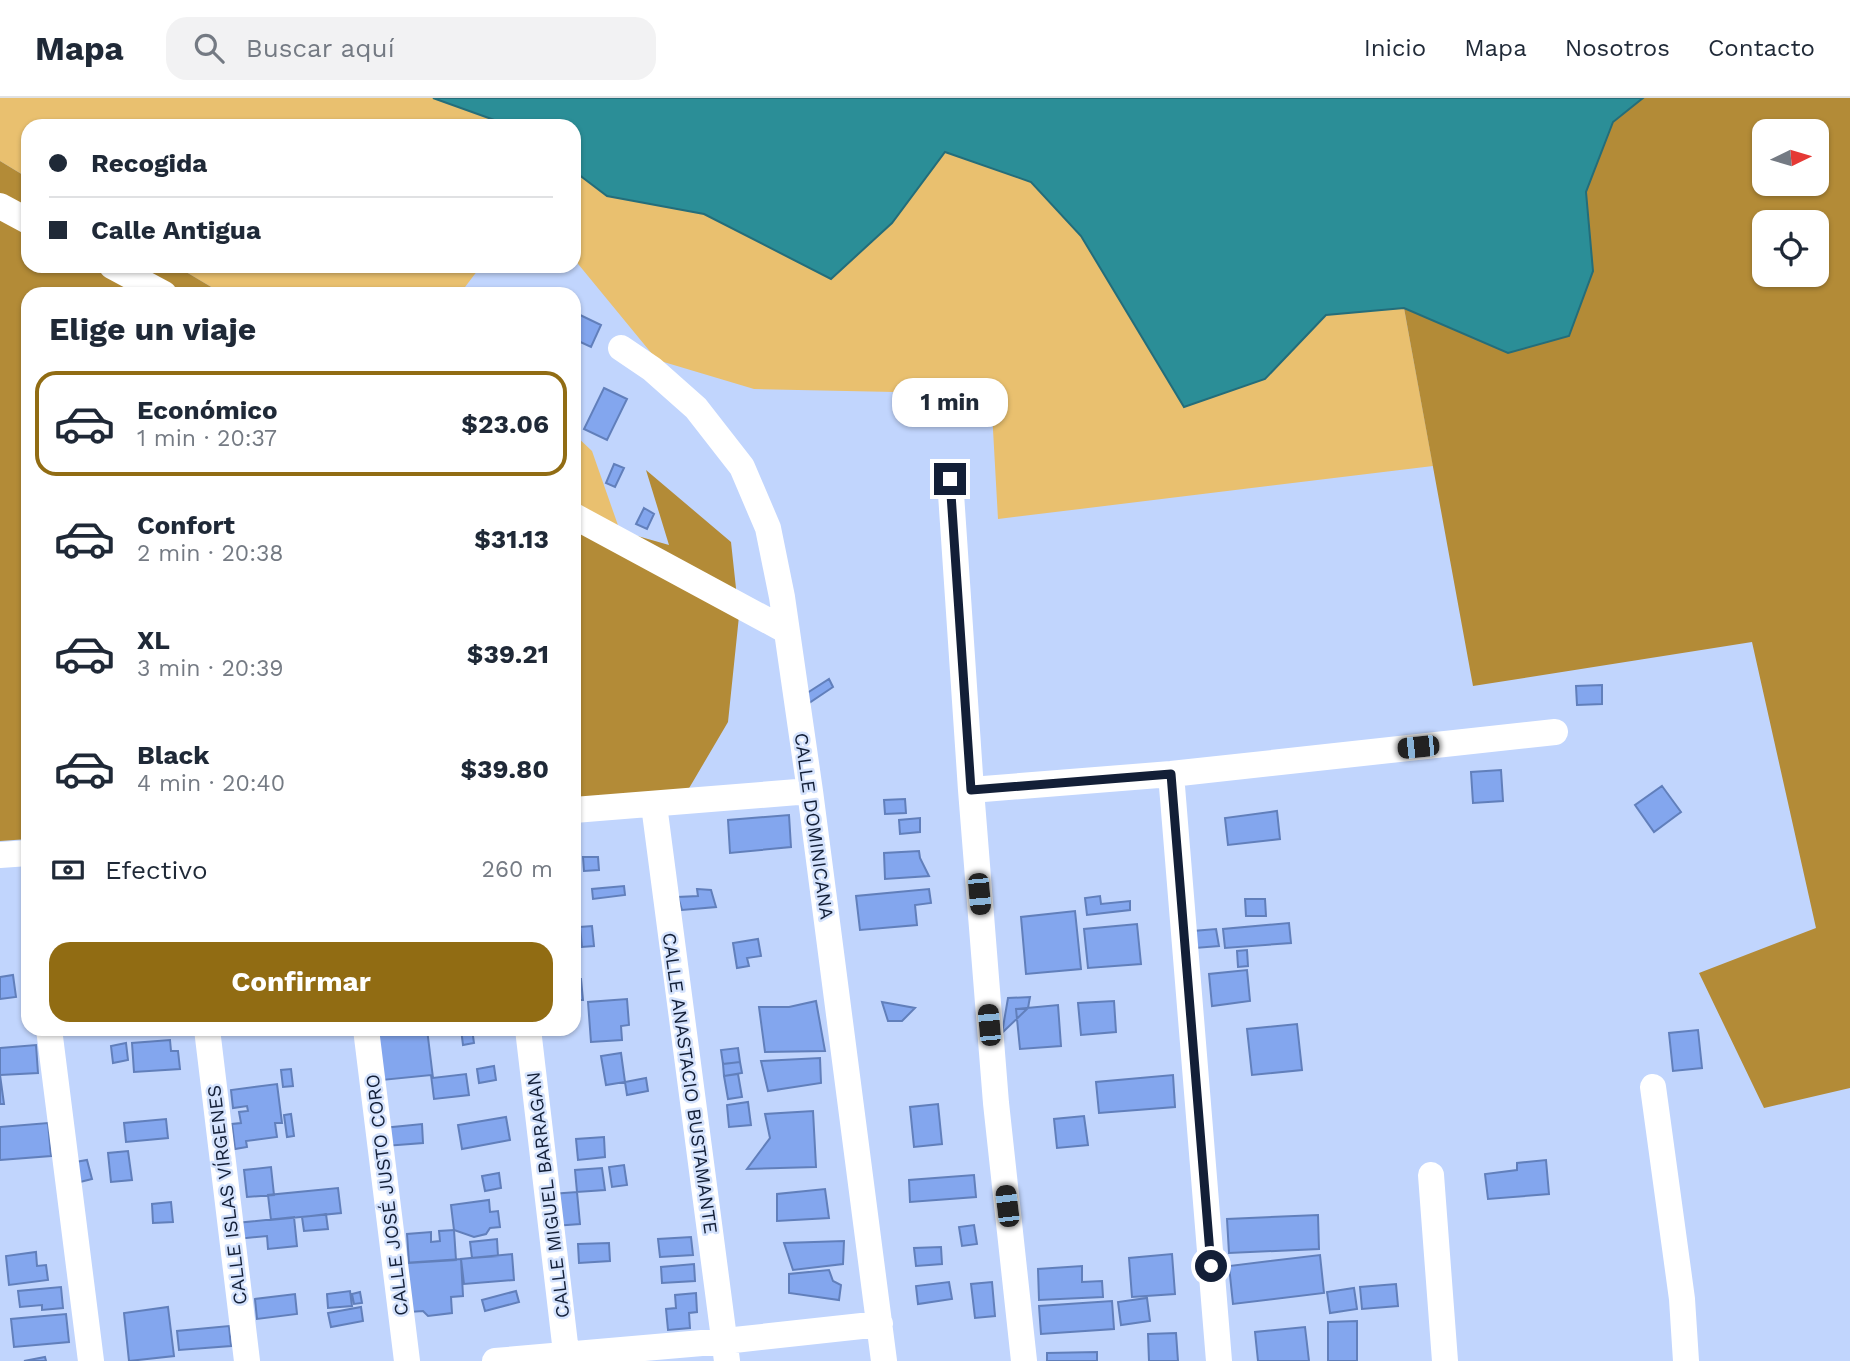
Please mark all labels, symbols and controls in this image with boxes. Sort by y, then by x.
search box [166,17,656,80]
text: Mapa [35,29,124,68]
icon: search [190,29,228,67]
text: Buscar aquí [246,33,395,63]
text: Inicio [1364,34,1426,62]
text: Mapa [1464,34,1527,62]
text: Nosotros [1565,34,1670,62]
text: Contacto [1708,34,1815,62]
north arrow [1752,119,1829,196]
map controls [1752,119,1829,287]
text: Recogida [91,148,207,178]
button: locate [1752,210,1829,287]
text: Calle Antigua [91,215,261,245]
text: Elige un viaje [49,310,256,348]
callout: 1 min [892,378,1008,426]
text: 1 min [920,389,980,416]
icon: car [53,392,116,455]
text: Económico [137,395,278,425]
text: $23.06 [461,409,549,439]
text: 1 min · 20:37 [137,425,277,452]
route end [934,463,966,495]
icon: car [53,507,116,570]
text: Confort [137,510,235,540]
text: $31.13 [474,524,549,554]
text: 2 min · 20:38 [137,540,284,567]
icon: car [53,622,116,685]
text: XL [137,625,170,655]
text: $39.21 [467,639,549,669]
text: 3 min · 20:39 [137,655,284,682]
street label: CALLE DOMINICANA [790,731,839,921]
car [1397,734,1440,760]
icon: car [53,737,116,800]
text: Black [137,740,209,770]
text: $39.80 [460,754,549,784]
text: 4 min · 20:40 [137,770,285,797]
icon: cash [49,851,87,889]
text: Efectivo [105,855,208,885]
text: 260 m [482,856,553,883]
car [967,872,992,916]
street label: CALLE ANASTACIO BUSTAMANTE [657,931,723,1235]
button: Confirmar [49,942,553,1022]
car [977,1003,1002,1047]
street label: CALLE MIGUEL BARRAGAN [521,1071,575,1319]
street label: CALLE JOSÉ JUSTO CORO [361,1073,413,1317]
street label: CALLE ISLAS VÍRGENES [202,1084,252,1306]
car [995,1184,1020,1228]
route start [1195,1250,1227,1282]

